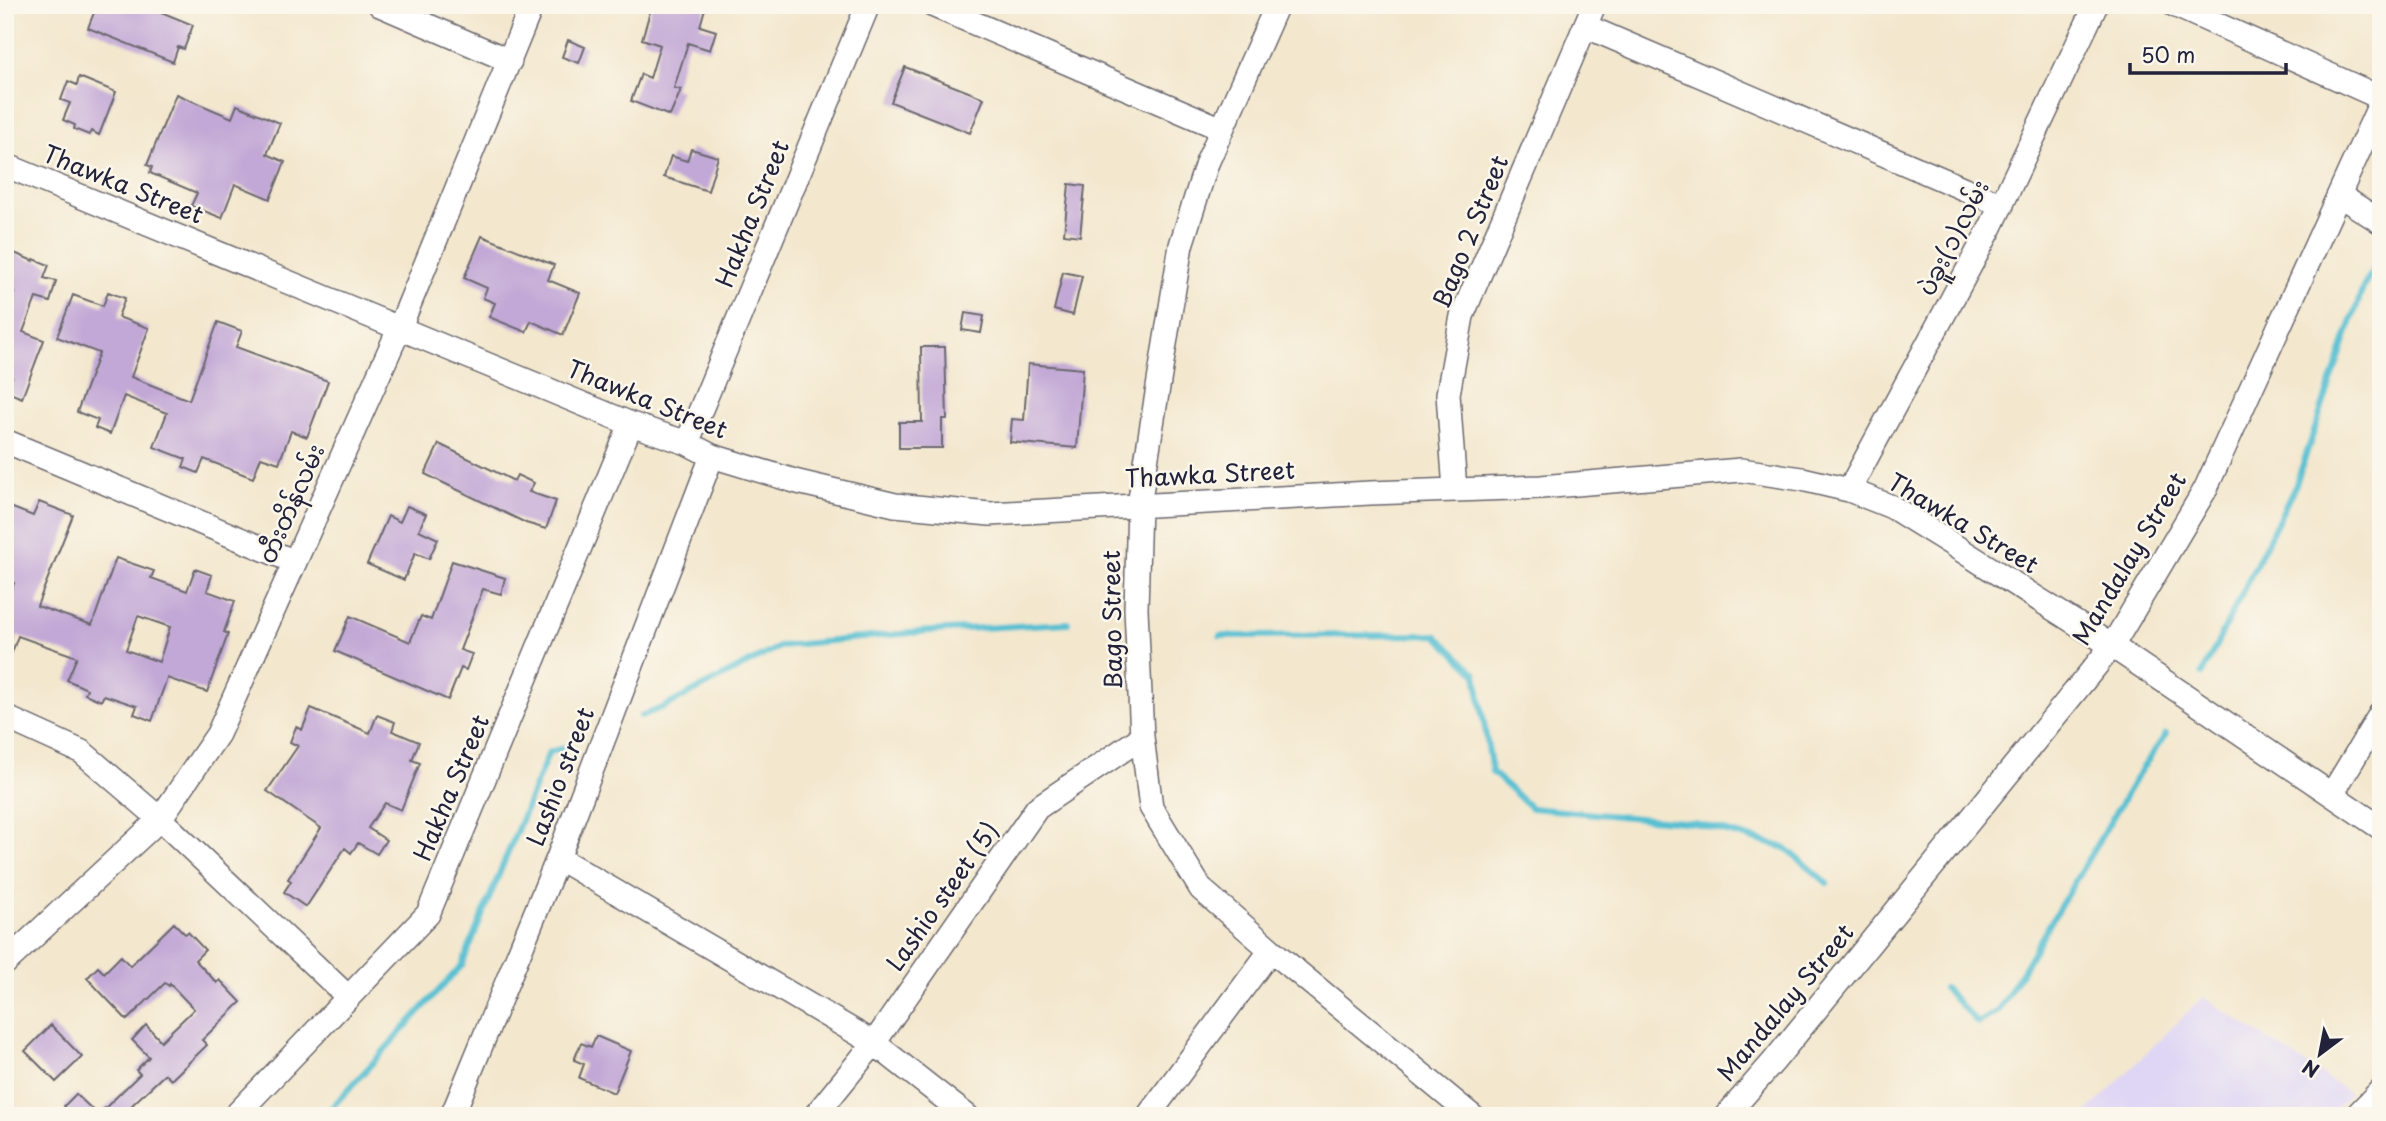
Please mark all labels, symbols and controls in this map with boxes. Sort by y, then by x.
scale bar [2130,32,2286,76]
text: 50 m [2141,38,2195,70]
street label: Hakha Street [705,134,797,292]
street label: Thawka Street [38,135,209,232]
street label: Bago 2 Street [1422,149,1516,313]
street label: ပဲခူး(၁)လမ်း [1908,173,2000,303]
street label: Thawka Street [562,350,733,447]
street label: တီးတိန်လမ်း [248,438,335,570]
street label: Thawka Street [1124,451,1296,495]
street label: Thawka Street [1882,463,2046,582]
street label: Mandalay Street [2062,464,2194,651]
street label: Bago Street [1092,550,1130,690]
street label: Lashio street [516,701,602,851]
street label: Hakha Street [403,708,497,866]
street label: Lashio steet (5) [876,814,1006,978]
street label: Mandalay Street [1708,915,1861,1088]
north arrow [2284,1020,2354,1090]
text: N [2297,1053,2324,1085]

